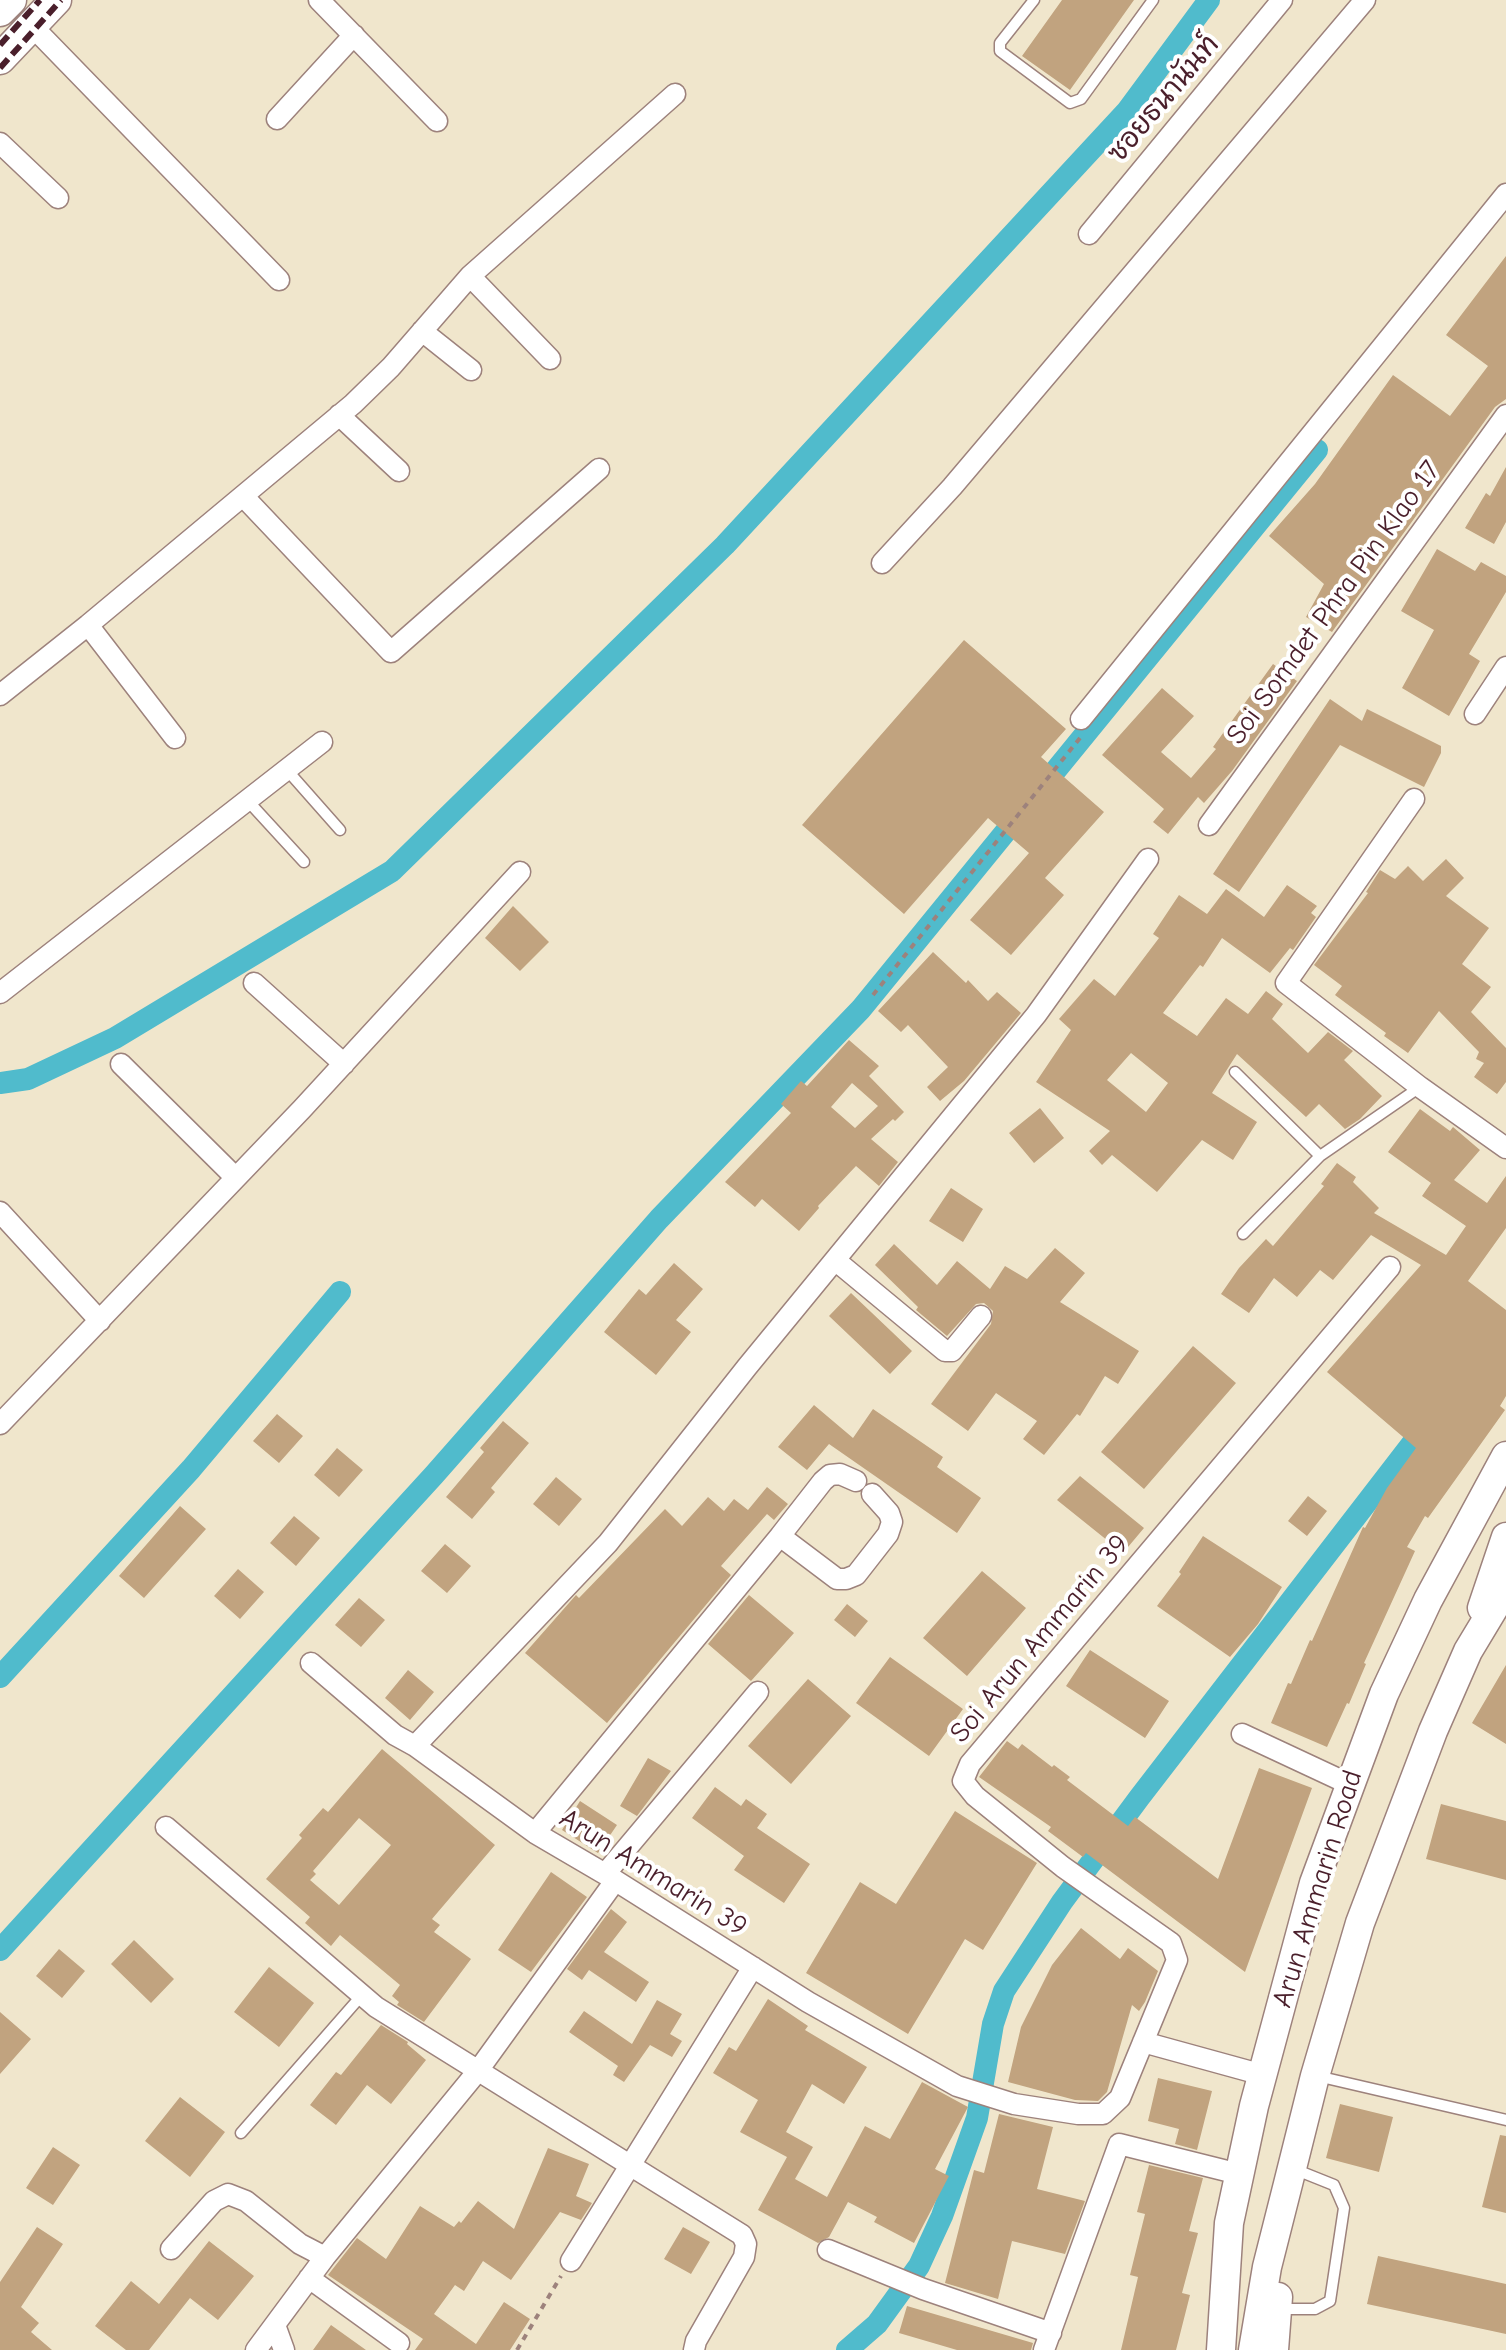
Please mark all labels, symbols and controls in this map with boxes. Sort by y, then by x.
street label: ซอยธนานันท์ [1101,29,1227,169]
street label: Soi Somdet Phra Pin Klao 17 [1220,455,1448,751]
street label: Soi Arun Ammarin 39 [943,1528,1137,1750]
street label: Arun Ammarin Road [1266,1766,1370,2012]
street label: Arun Ammarin 39 [553,1802,753,1944]

